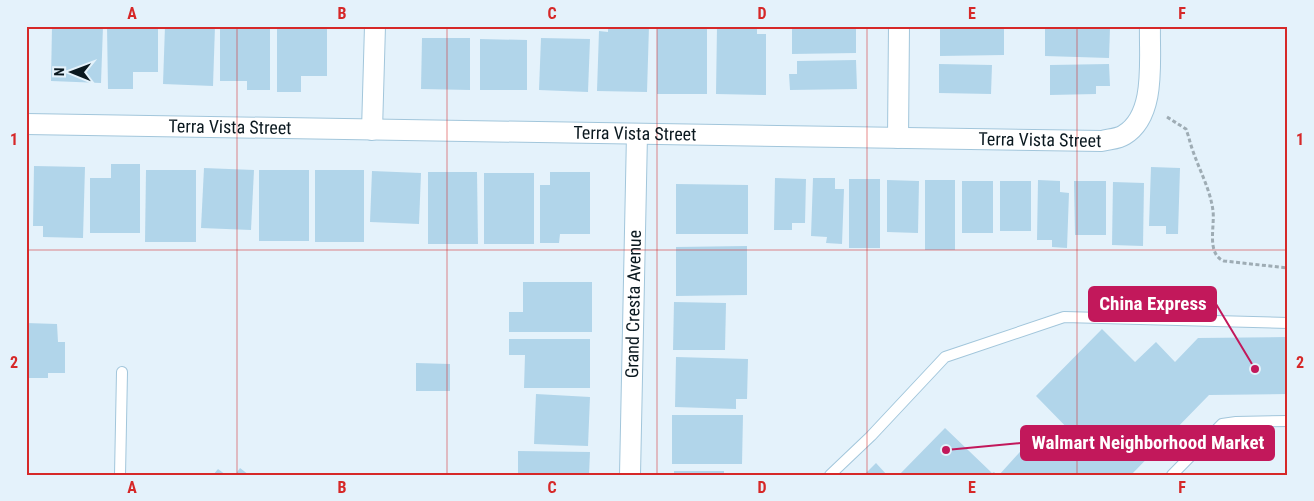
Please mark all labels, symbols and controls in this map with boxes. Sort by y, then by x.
text: A [127,4,137,23]
text: B [338,4,347,23]
text: C [547,4,557,23]
text: D [757,4,767,23]
text: E [968,4,976,23]
text: F [1178,4,1186,23]
north arrow [48,48,98,98]
text: N [51,67,67,76]
street label: Terra Vista Street [168,115,292,138]
street label: Terra Vista Street [573,122,697,145]
street label: Terra Vista Street [978,128,1102,151]
text: 1 [10,130,18,149]
text: 1 [1296,130,1304,149]
street label: Grand Cresta Avenue [621,230,645,378]
callout: China Express [1089,287,1216,321]
text: China Express [1099,292,1207,315]
text: 2 [10,353,18,372]
text: 2 [1296,353,1304,372]
callout: Walmart Neighborhood Market [1021,426,1274,460]
text: Walmart Neighborhood Market [1032,431,1265,454]
text: A [127,478,137,497]
text: B [338,478,347,497]
text: C [547,478,557,497]
text: D [757,478,767,497]
text: E [968,478,976,497]
text: F [1178,478,1186,497]

